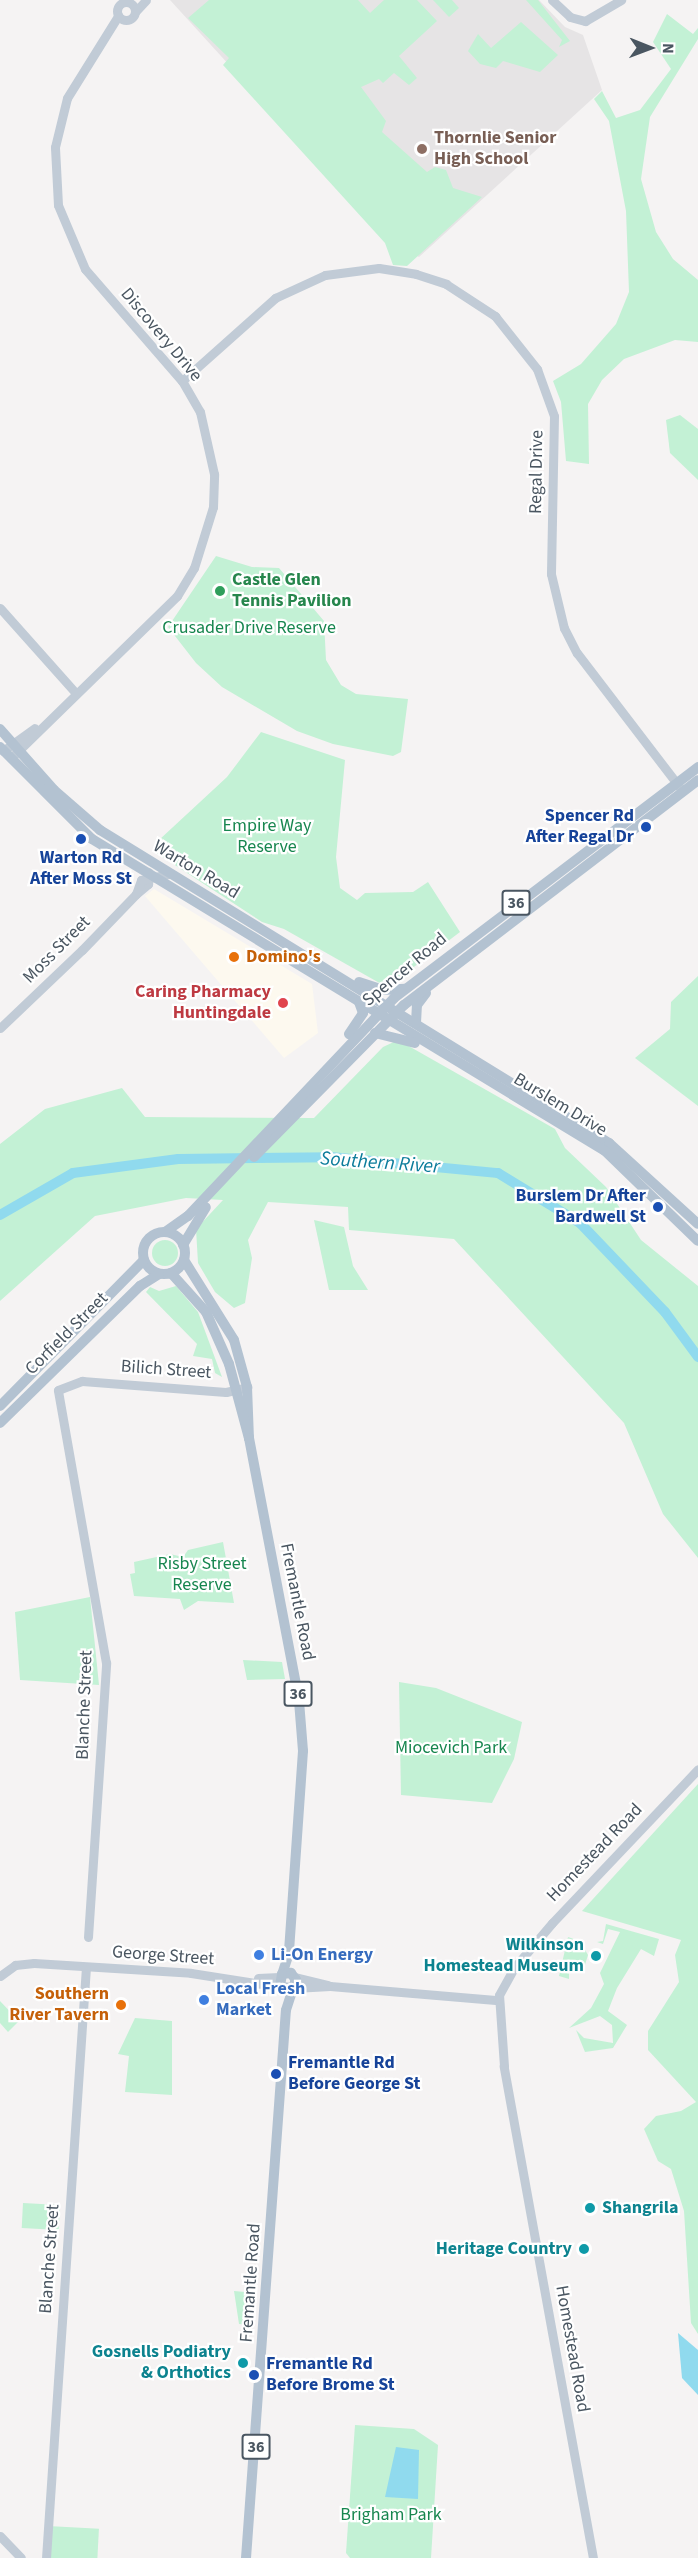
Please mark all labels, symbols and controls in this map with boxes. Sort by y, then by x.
north arrow [620,18,680,78]
text: N [657,43,679,54]
place label: Thornlie Senior High School [434,128,557,170]
marker: Thornlie Senior High School [415,142,429,156]
street label: Discovery Drive [116,284,206,386]
street label: Regal Drive [525,430,549,514]
place label: Castle Glen Tennis Pavilion [232,570,351,612]
marker: Castle Glen Tennis Pavilion [213,584,227,598]
park label: Crusader Drive Reserve [162,617,336,639]
place label: Spencer Rd After Regal Dr [526,806,634,848]
park label: Empire Way Reserve [223,816,311,858]
marker: Spencer Rd After Regal Dr [639,820,653,834]
marker: Warton Rd After Moss St [74,832,88,846]
street label: Warton Road [149,836,243,904]
place label: Warton Rd After Moss St [30,848,132,890]
road number: 36 [501,890,531,916]
street label: Moss Street [19,912,95,988]
street label: Spencer Road [358,928,452,1012]
place label: Domino's [246,946,321,968]
marker: Domino's [227,950,241,964]
place label: Caring Pharmacy Huntingdale [135,982,271,1024]
marker: Caring Pharmacy Huntingdale [276,996,290,1010]
street label: Burslem Drive [509,1069,611,1141]
water label: Southern River [319,1147,441,1179]
place label: Burslem Dr After Bardwell St [516,1186,646,1228]
marker: Burslem Dr After Bardwell St [651,1200,665,1214]
street label: Corfield Street [21,1288,113,1380]
street label: Bilich Street [120,1356,212,1384]
street label: Fremantle Road [275,1541,319,1663]
park label: Risby Street Reserve [157,1554,247,1596]
street label: Blanche Street [72,1650,98,1760]
road number: 36 [283,1681,313,1707]
park label: Miocevich Park [395,1737,507,1759]
street label: Homestead Road [543,1799,647,1907]
place label: Wilkinson Homestead Museum [424,1935,584,1978]
street label: George Street [111,1942,215,1970]
place label: Li-On Energy [271,1944,373,1966]
marker: Li-On Energy [252,1948,266,1962]
marker: Wilkinson Homestead Museum [589,1949,603,1963]
place label: Local Fresh Market [216,1979,305,2022]
place label: Southern River Tavern [9,1984,109,2026]
marker: Local Fresh Market [197,1993,211,2007]
marker: Southern River Tavern [114,1998,128,2012]
place label: Fremantle Rd Before George St [288,2053,420,2096]
marker: Fremantle Rd Before George St [269,2067,283,2081]
place label: Shangrila [602,2197,678,2219]
marker: Shangrila [583,2201,597,2215]
street label: Blanche Street [35,2204,65,2314]
street label: Fremantle Road [236,2223,266,2343]
place label: Heritage Country [436,2238,572,2260]
marker: Heritage Country [577,2242,591,2256]
street label: Homestead Road [550,2284,594,2414]
place label: Gosnells Podiatry & Orthotics [92,2342,231,2384]
place label: Fremantle Rd Before Brome St [266,2354,395,2396]
marker: Gosnells Podiatry & Orthotics [236,2356,250,2370]
marker: Fremantle Rd Before Brome St [247,2368,261,2382]
road number: 36 [241,2434,271,2460]
park label: Brigham Park [340,2504,442,2526]

